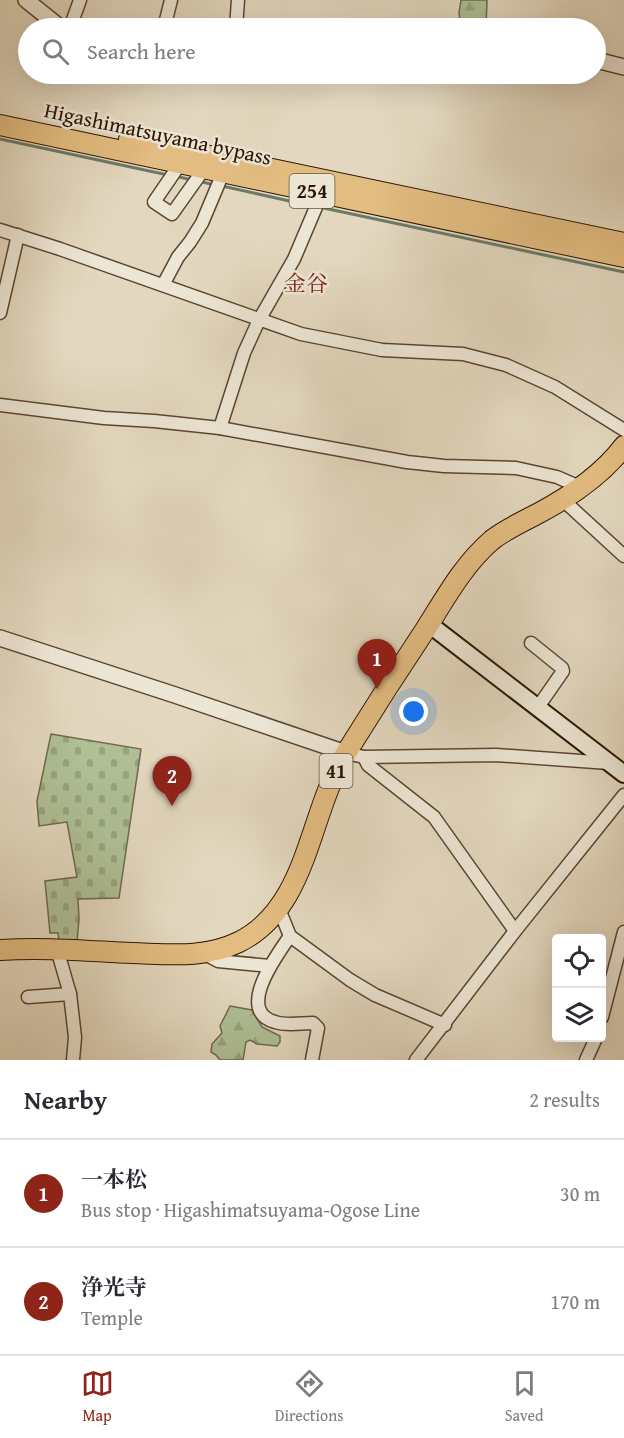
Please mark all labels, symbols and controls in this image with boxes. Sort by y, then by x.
search box [18,18,606,84]
icon: search [39,35,72,68]
text: Search here [87,35,196,67]
street label: Higashimatsuyama bypass [42,94,275,173]
road number: 254 [290,174,334,208]
district label: 金谷 [284,267,328,299]
pin: 1 [358,640,397,689]
your location [399,697,428,726]
road number: 41 [320,754,352,788]
pin: 2 [152,756,192,806]
map controls [552,934,606,1042]
button: locate [552,934,606,988]
button: layers [552,988,606,1042]
text: Nearby [24,1080,107,1119]
text: 2 results [529,1085,600,1114]
text: 一本松 [81,1163,147,1195]
text: 1 [38,1179,49,1208]
text: 30 m [560,1179,600,1208]
text: Bus stop · Higashimatsuyama-Ogose Line [81,1195,420,1224]
text: 浄光寺 [81,1271,147,1303]
text: 2 [38,1287,49,1316]
text: 170 m [550,1287,600,1316]
text: Temple [81,1303,143,1332]
tab: Map [81,1367,114,1427]
tab: Directions [275,1367,344,1427]
tab: Saved [505,1367,543,1427]

